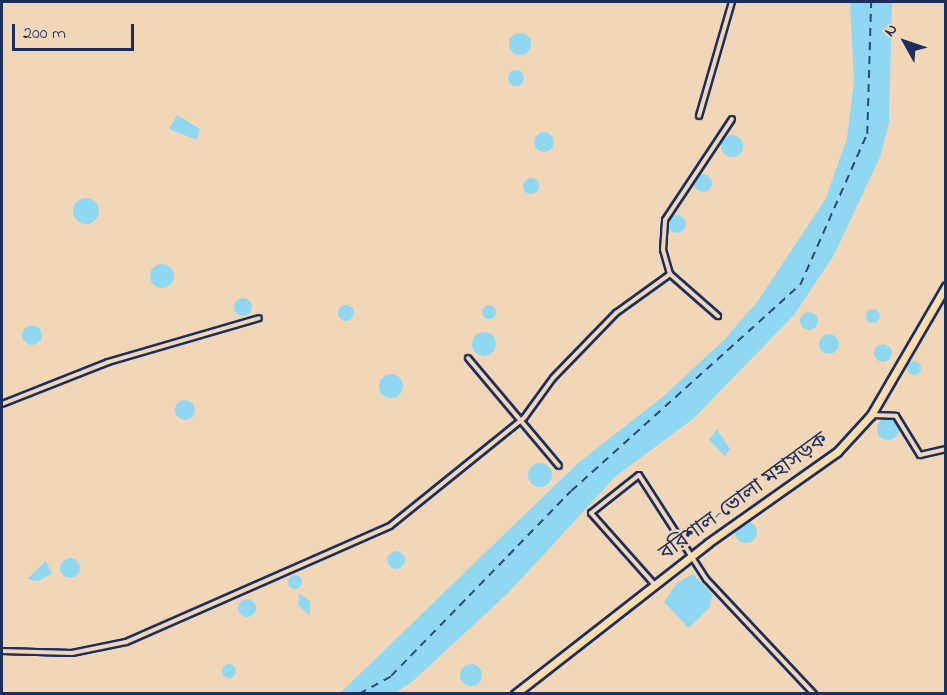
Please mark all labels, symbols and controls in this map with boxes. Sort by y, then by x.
scale bar [15,12,136,50]
north arrow [875,12,935,72]
text: N [879,19,904,42]
text: 200 m [23,21,66,47]
street label: বরিশাল-ভোলা মহাসড়ক [655,427,833,567]

